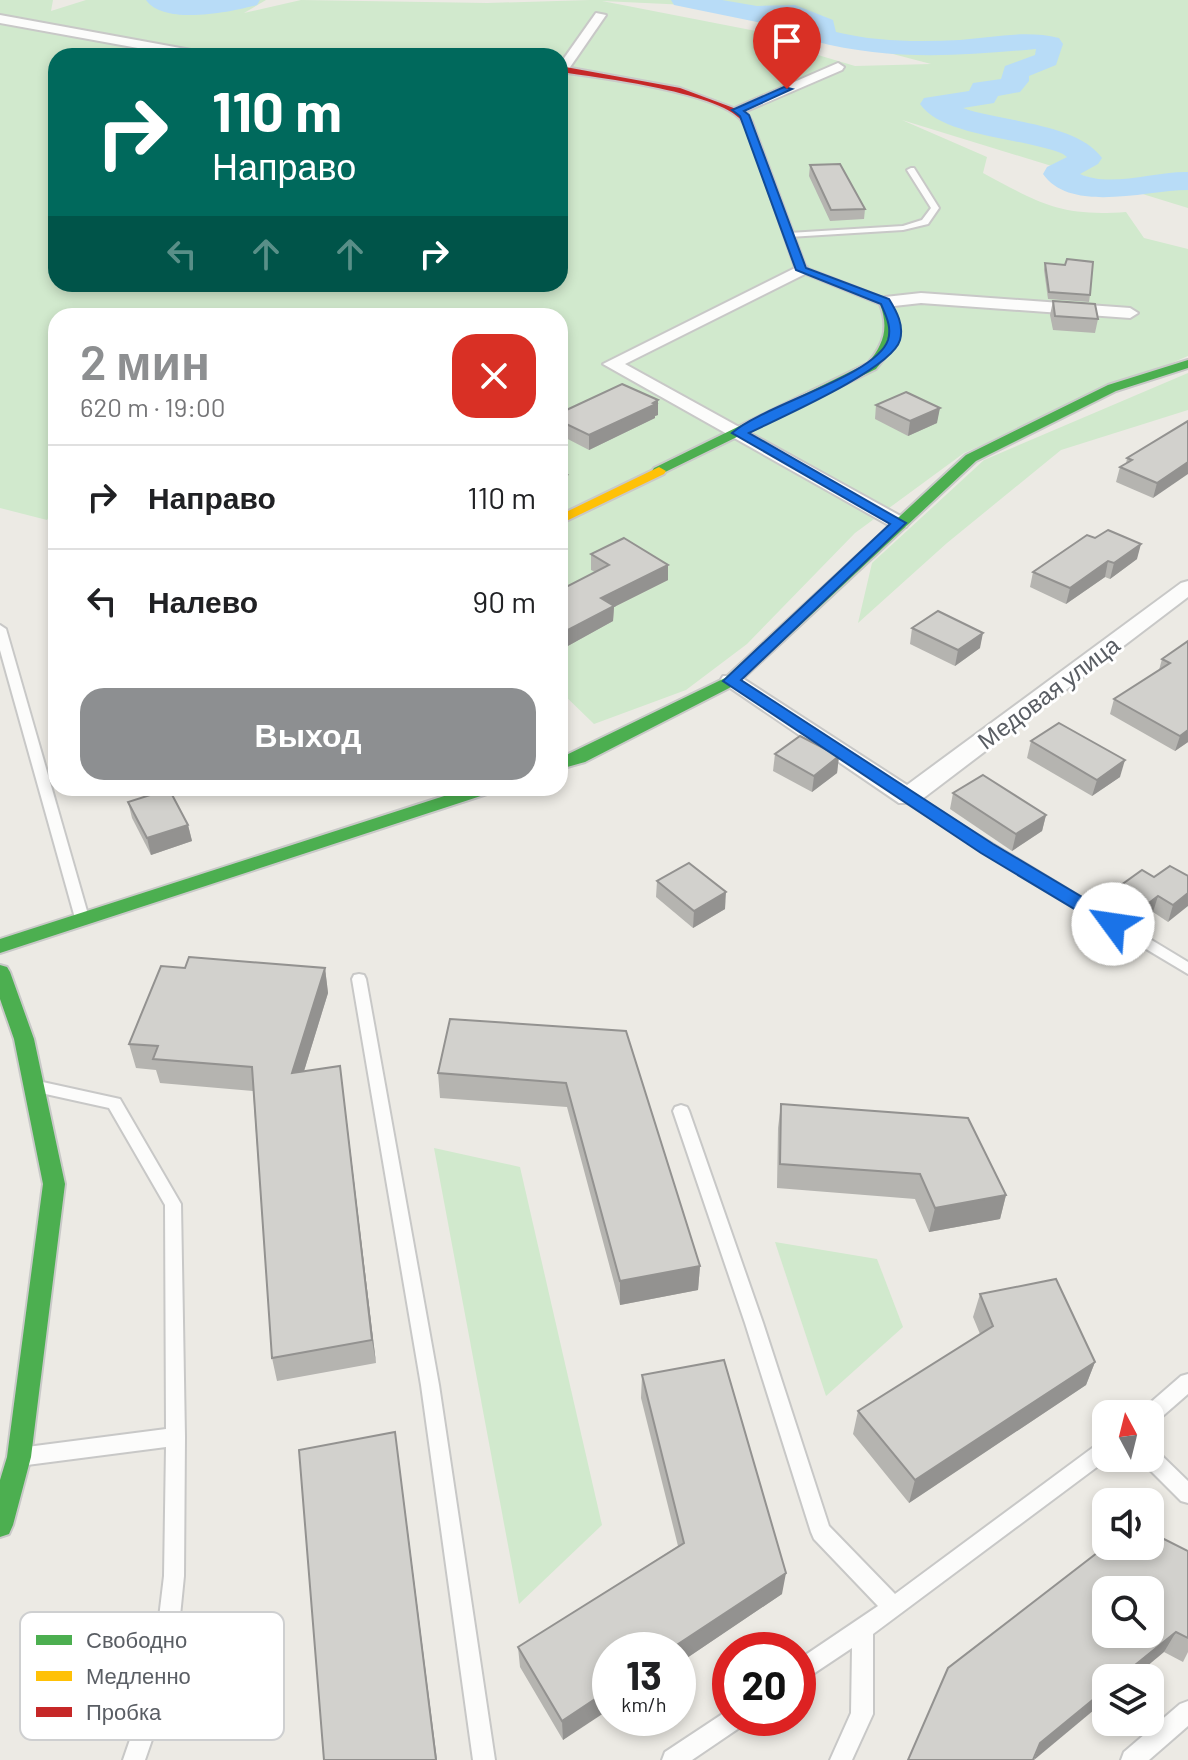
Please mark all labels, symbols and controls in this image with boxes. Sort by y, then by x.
pin [753,7,821,89]
icon: arrive [765,19,809,63]
text: 110 m [212,76,342,143]
icon: right [80,80,184,184]
text: Направо [212,144,356,187]
icon: left [160,232,204,276]
icon: ahead [244,232,288,276]
icon: ahead [328,232,372,276]
icon: right [412,232,456,276]
text: 2 мин [80,332,210,390]
button: close [452,334,536,418]
text: 620 m · 19:00 [80,391,225,422]
icon: right [80,475,124,519]
text: Направо [148,479,276,515]
text: 110 m [467,479,536,515]
icon: left [80,579,124,623]
text: Налево [148,583,258,619]
text: 90 m [473,583,536,619]
street label: Медовая улица [971,629,1125,755]
button: Выход [80,688,536,780]
position arrow [1071,882,1155,966]
north arrow [1092,1400,1164,1472]
map controls [1092,1400,1164,1736]
button: sound [1092,1488,1164,1560]
button: search [1092,1576,1164,1648]
legend [20,1612,284,1740]
text: Свободно [86,1626,187,1653]
speed limit sign: 20 [712,1632,816,1736]
text: 13 [626,1650,662,1698]
text: Медленно [86,1662,191,1689]
button: layers [1092,1664,1164,1736]
text: km/h [621,1692,667,1716]
text: Пробка [86,1698,162,1725]

